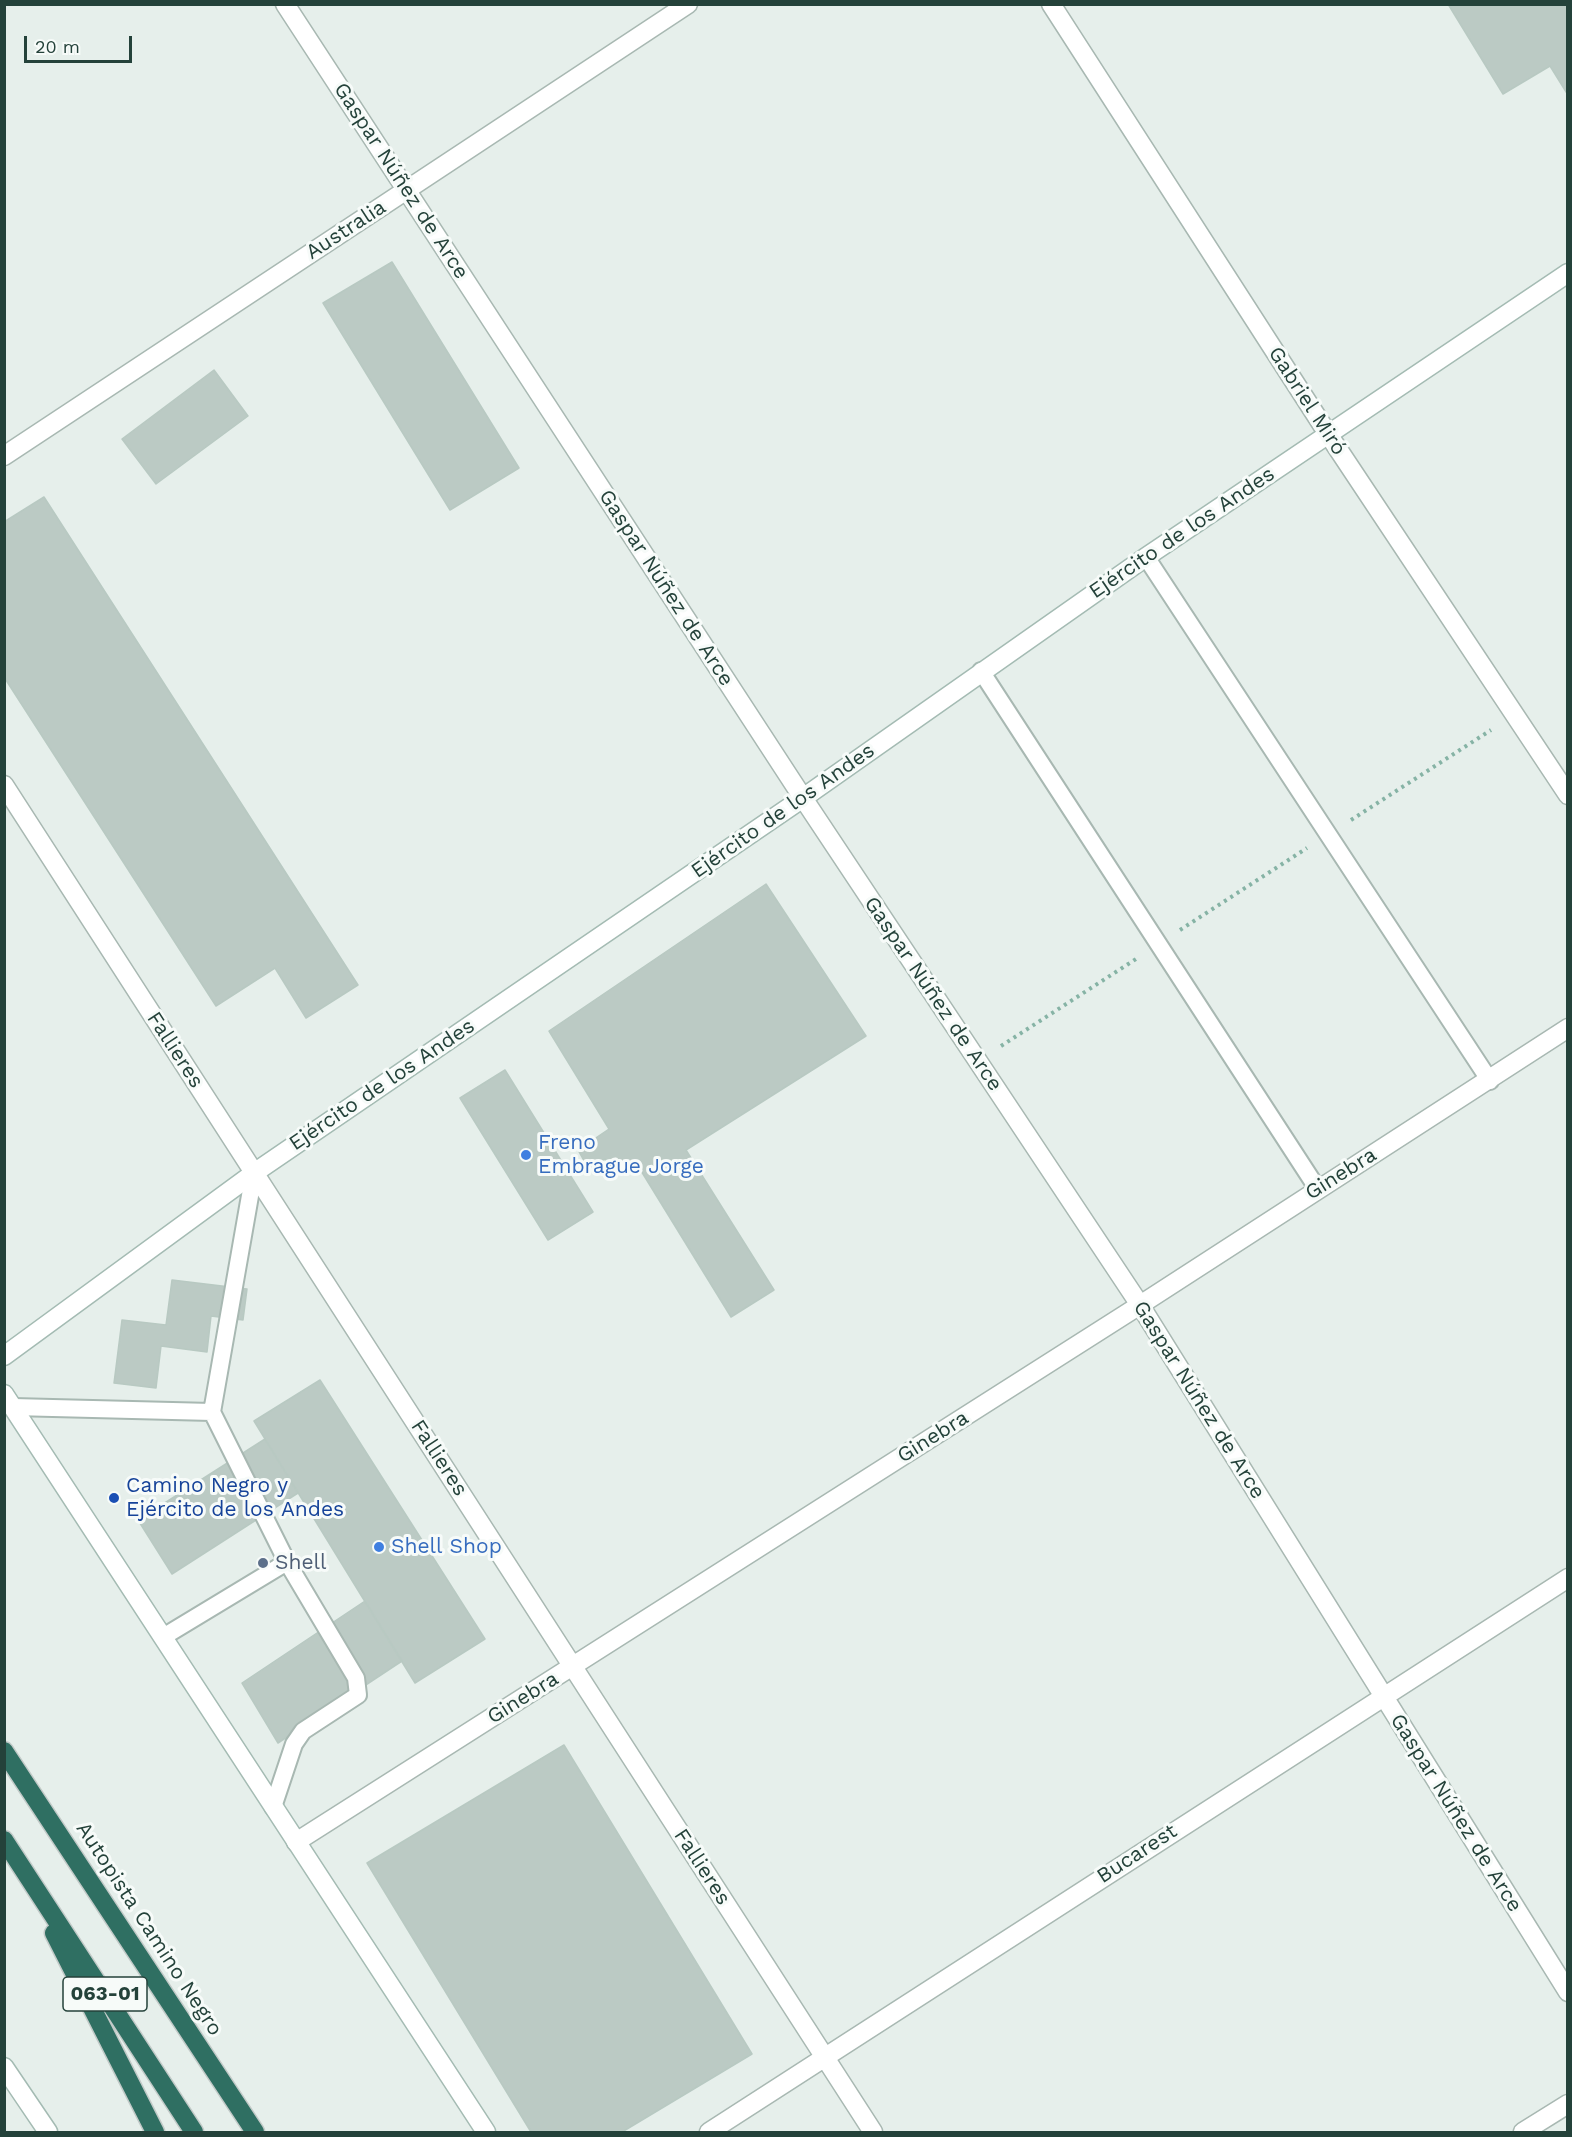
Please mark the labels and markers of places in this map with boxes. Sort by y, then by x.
place label: Freno Embrague Jorge [538,1130,704,1180]
marker: Freno Embrague Jorge [519,1148,533,1162]
place label: Camino Negro y Ejército de los Andes [126,1473,344,1523]
marker: Camino Negro y Ejército de los Andes [107,1491,121,1505]
place label: Shell Shop [391,1534,502,1560]
marker: Shell Shop [372,1540,386,1554]
place label: Shell [275,1550,326,1576]
marker: Shell [256,1556,270,1570]

